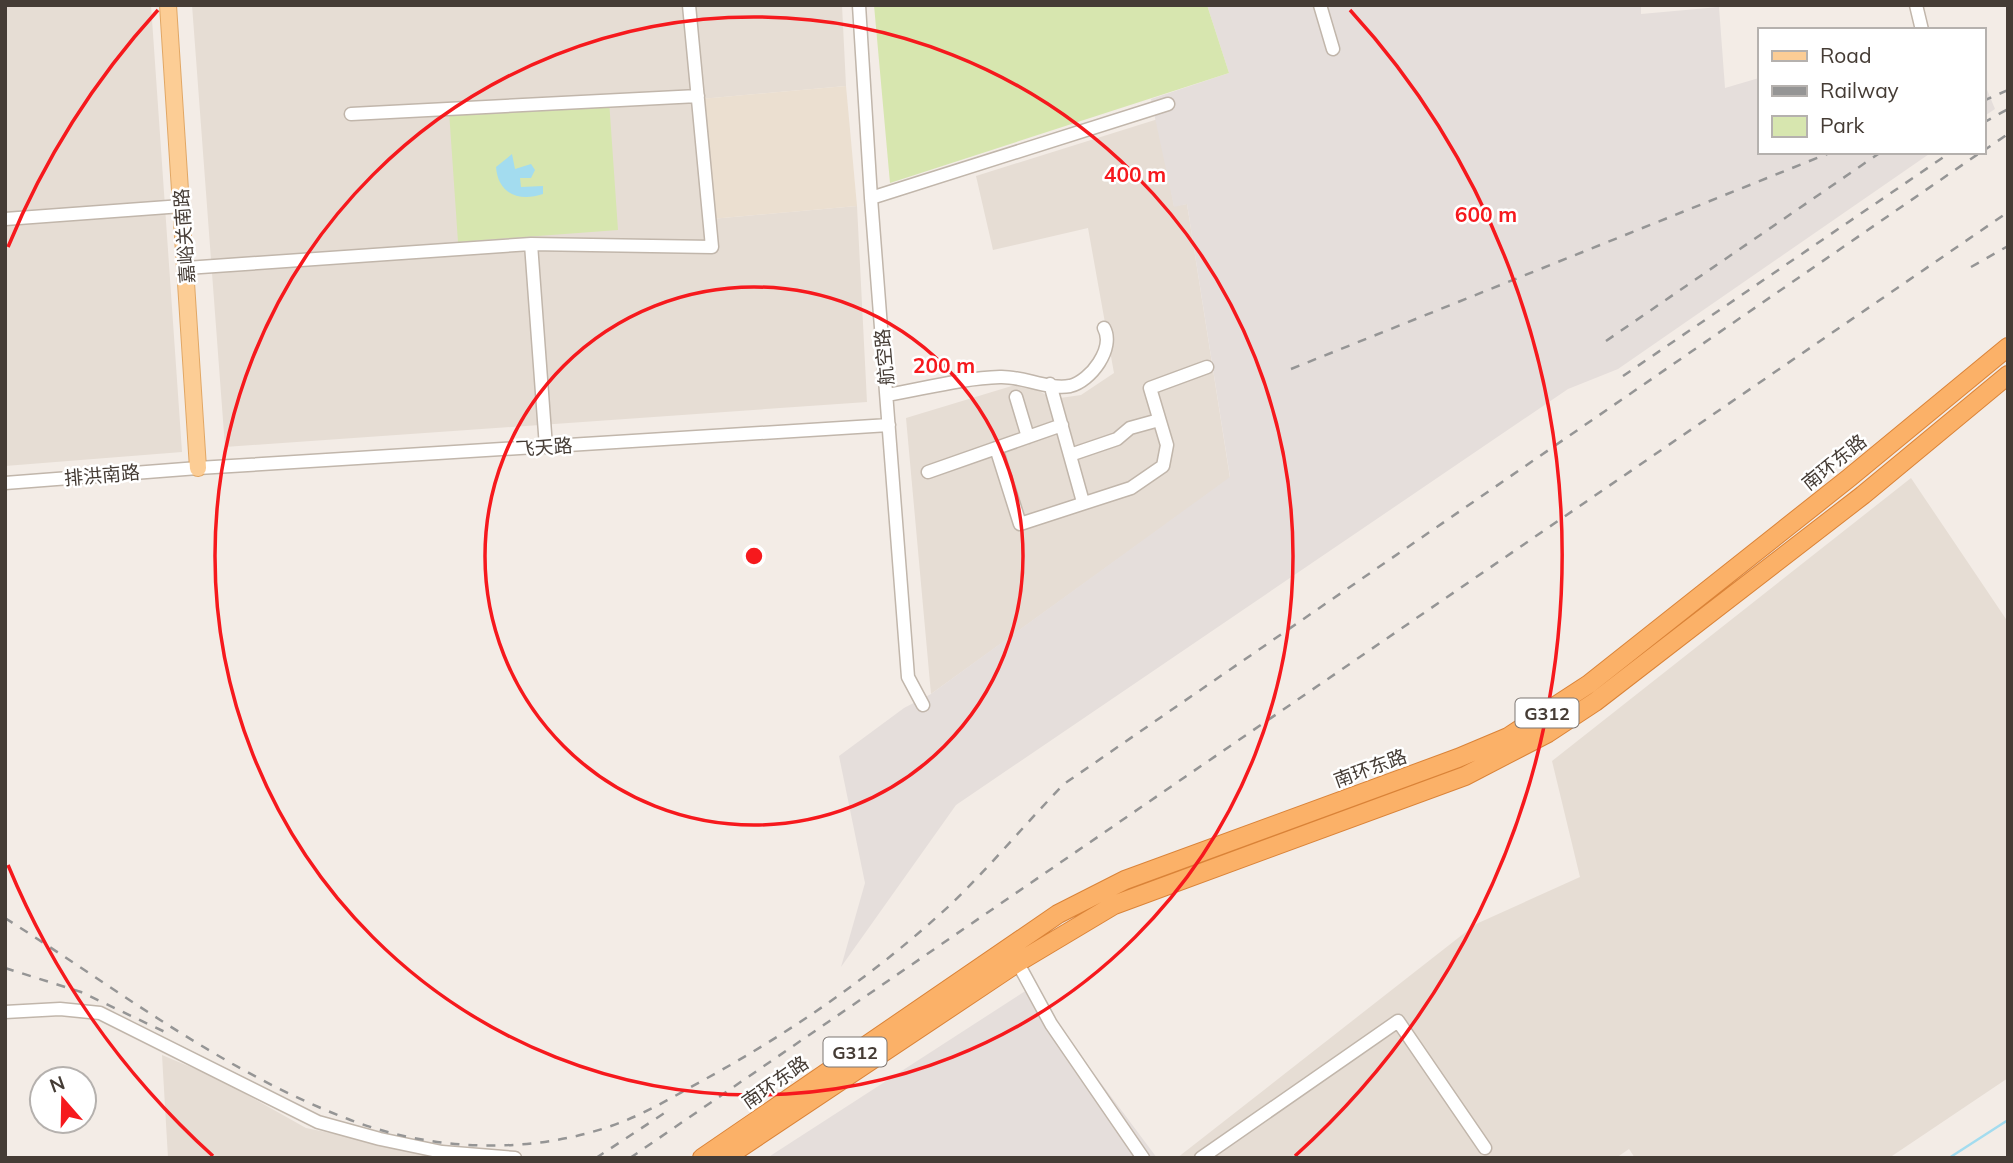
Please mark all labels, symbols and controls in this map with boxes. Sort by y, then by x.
legend [1758,28,1985,154]
text: Road [1820,42,1871,68]
text: Railway [1820,77,1899,103]
text: Park [1820,112,1864,138]
text: 400 m [1104,161,1166,187]
street label: 嘉峪关南路 [169,188,199,284]
text: 600 m [1455,201,1517,227]
street label: 航空路 [870,328,898,386]
text: 200 m [913,352,975,378]
street label: 南环东路 [1797,429,1871,495]
street label: 飞天路 [515,433,573,461]
street label: 排洪南路 [63,460,141,490]
centre of rings [742,544,766,568]
road number: G312 [1516,698,1578,728]
street label: 南环东路 [1330,744,1410,792]
road number: G312 [824,1037,886,1066]
street label: 南环东路 [737,1050,813,1114]
north arrow [28,1065,98,1135]
text: N [46,1070,68,1098]

